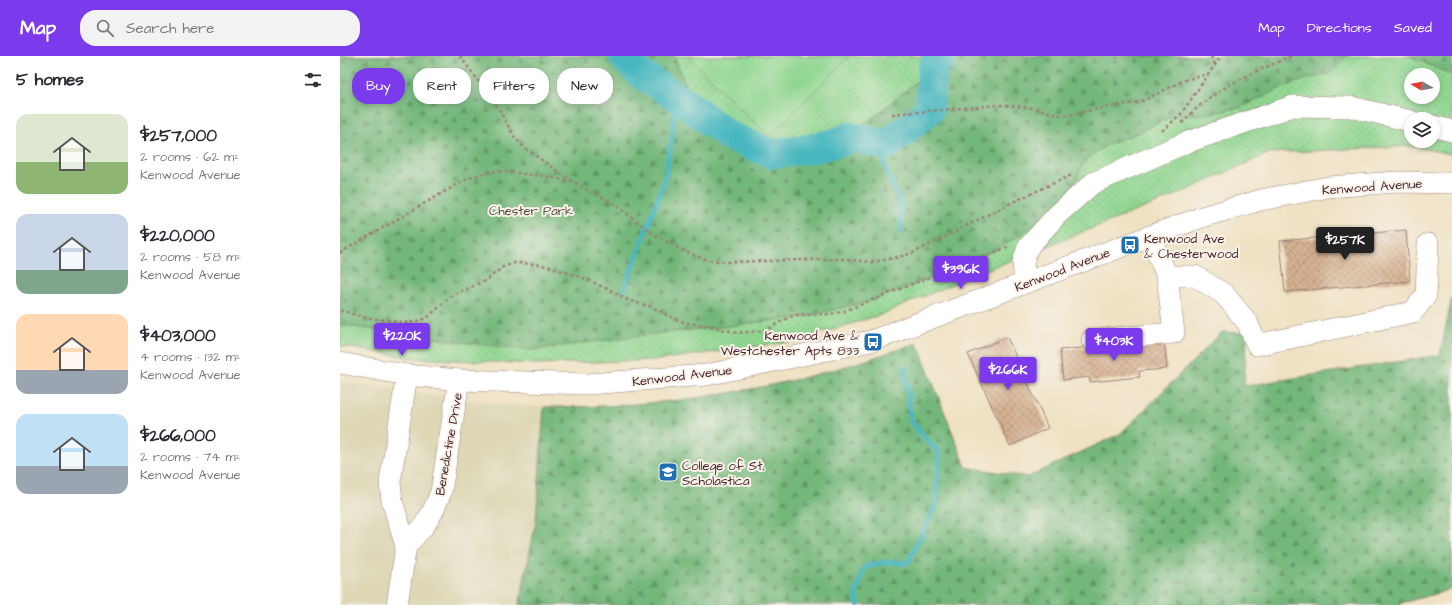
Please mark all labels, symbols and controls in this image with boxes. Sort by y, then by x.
search box [80,10,360,46]
text: Map [20,15,56,42]
icon: search [94,17,116,39]
text: Search here [126,18,215,39]
text: Map [1258,18,1285,38]
text: Directions [1307,18,1372,38]
text: Saved [1394,18,1432,38]
text: 5 homes [16,68,84,92]
chip: Buy [352,68,405,104]
chip: Rent [413,68,471,104]
chip: Filters [479,68,549,104]
chip: New [557,68,613,104]
north arrow [1404,68,1440,104]
map controls [1404,68,1440,148]
icon: filters [302,69,324,91]
button: layers [1404,112,1440,148]
text: $257,000 [140,124,217,148]
icon: home [48,130,96,178]
text: 2 rooms · 62 m² [140,148,239,166]
text: Kenwood Avenue [140,166,241,184]
street label: Kenwood Avenue [1321,175,1423,199]
park label: Chester Park [489,202,573,220]
text: $220,000 [140,224,215,248]
pin: $257K [1317,227,1373,261]
icon: home [48,230,96,278]
place label: Kenwood Ave & Chesterwood [1144,230,1239,263]
text: $257K [1325,231,1365,249]
bus stop icon: Kenwood Ave & Chesterwood [1119,234,1141,256]
street label: Kenwood Avenue [1012,243,1113,296]
text: 2 rooms · 58 m² [140,248,241,266]
pin: $396K [933,256,989,290]
text: $396K [942,260,980,278]
text: Kenwood Avenue [140,266,241,284]
pin: $220K [374,323,430,357]
text: $403,000 [140,324,216,348]
text: $220K [383,327,421,345]
place label: Kenwood Ave & Westchester Apts 833 [721,327,859,360]
pin: $403K [1086,328,1142,362]
icon: home [48,330,96,378]
bus stop icon: Kenwood Ave & Westchester Apts 833 [862,331,884,353]
text: $403K [1095,332,1133,350]
text: 4 rooms · 132 m² [140,348,241,366]
pin: $266K [980,357,1036,391]
street label: Kenwood Avenue [631,361,733,391]
text: $266K [989,361,1027,379]
text: Kenwood Avenue [140,366,241,384]
street label: Benedictine Drive [431,391,467,497]
text: $266,000 [140,424,216,448]
icon: home [48,430,96,478]
text: 2 rooms · 74 m² [140,448,240,466]
place label: College of St. Scholastica [682,457,764,490]
school or university icon: College of St. Scholastica [657,461,679,483]
text: Kenwood Avenue [140,466,241,484]

